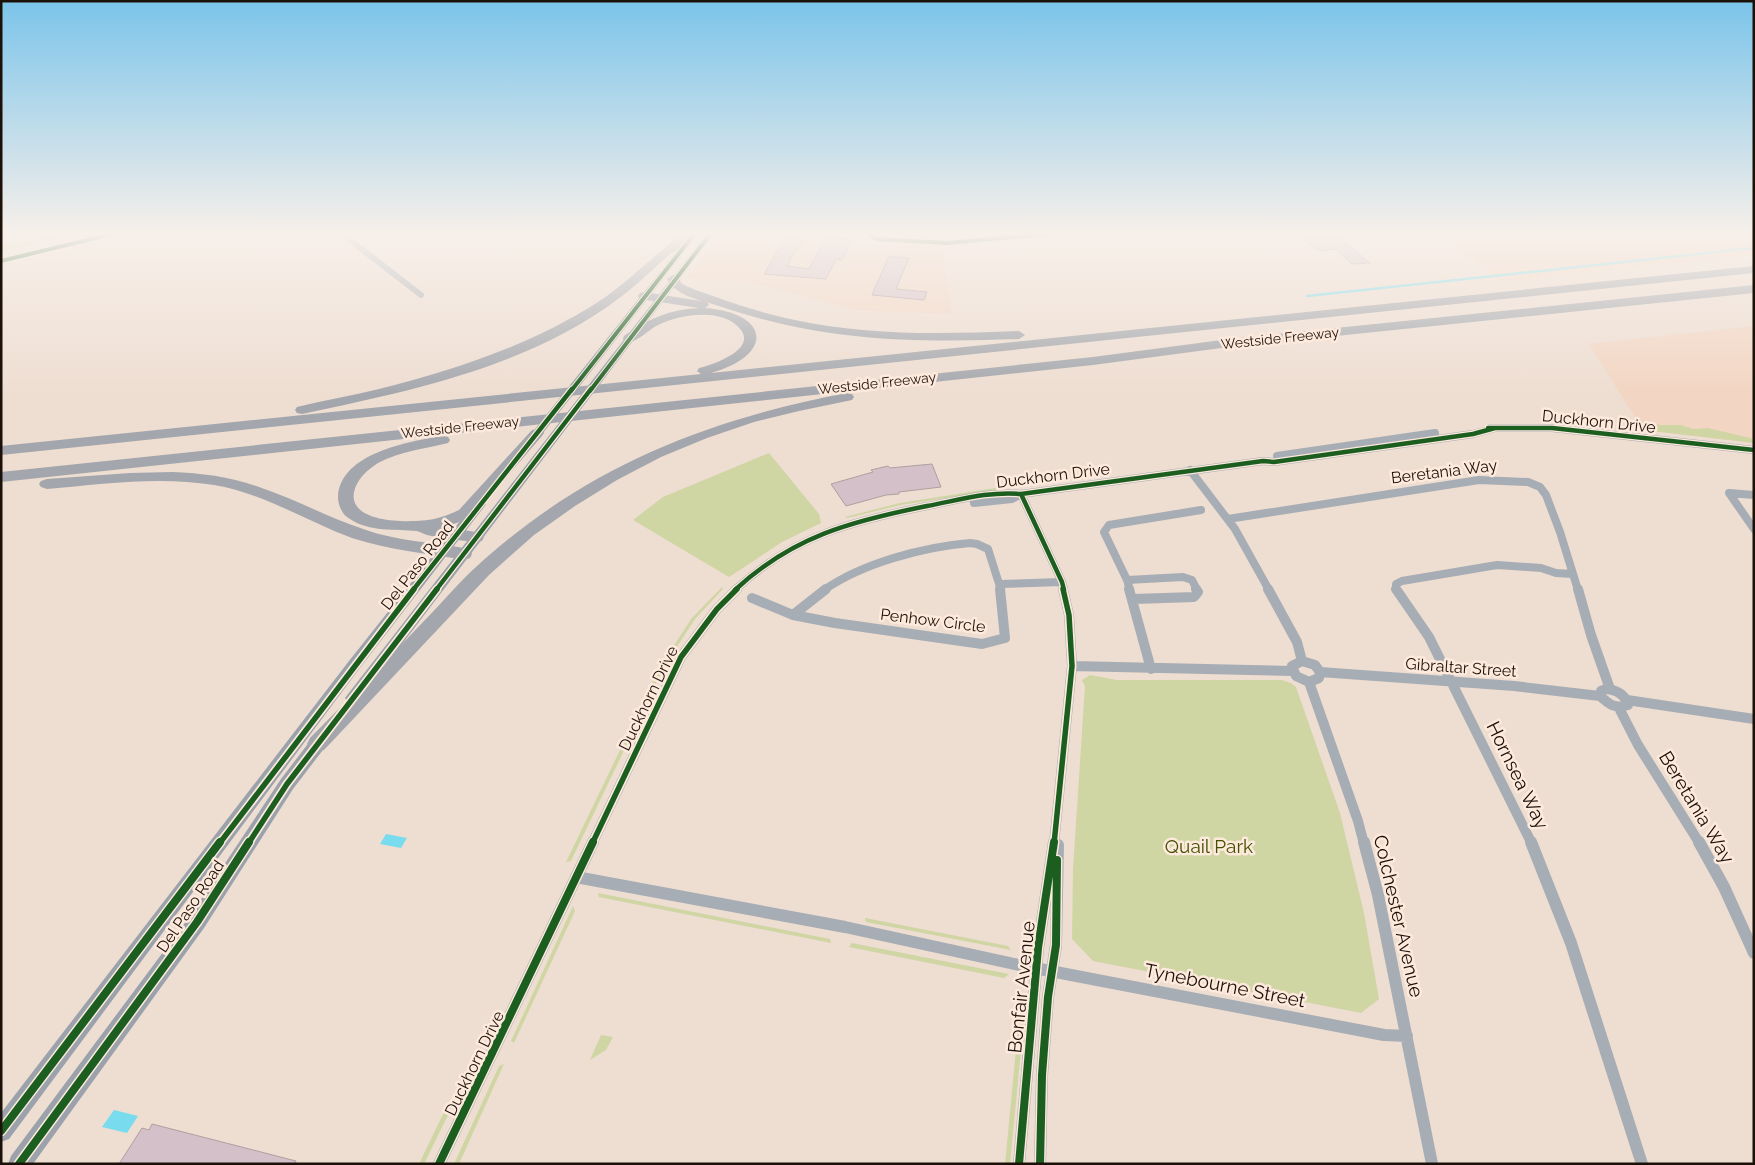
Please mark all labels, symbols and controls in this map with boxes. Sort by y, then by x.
street label: Westside Freeway [1220,324,1340,352]
street label: Westside Freeway [817,369,937,397]
street label: Duckhorn Drive [1541,406,1657,437]
street label: Westside Freeway [400,413,520,441]
street label: Beretania Way [1390,456,1499,487]
street label: Duckhorn Drive [995,459,1111,492]
street label: Del Paso Road [377,517,458,613]
street label: Penhow Circle [879,605,987,636]
street label: Duckhorn Drive [615,643,682,754]
street label: Gibraltar Street [1405,654,1518,681]
street label: Hornsea Way [1482,718,1554,832]
street label: Beretania Way [1655,747,1739,867]
street label: Colchester Avenue [1370,833,1428,999]
park label: Quail Park [1165,835,1253,857]
street label: Del Paso Road [153,857,228,956]
street label: Bonfair Avenue [1003,920,1039,1054]
street label: Tynebourne Street [1143,959,1308,1011]
street label: Duckhorn Drive [441,1008,508,1119]

